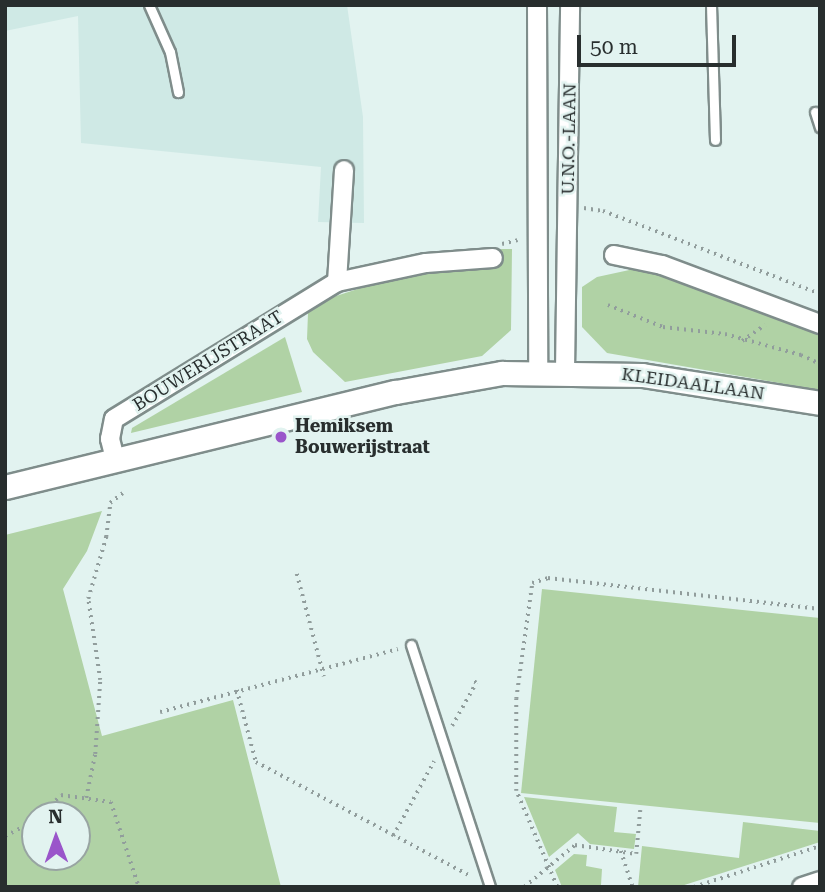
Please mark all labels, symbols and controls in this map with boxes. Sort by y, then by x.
scale bar [580,21,739,65]
text: 50 m [590,35,638,59]
street label: U.N.O.-LAAN [557,83,581,195]
street label: BOUWERIJSTRAAT [129,306,287,416]
street label: KLEIDAALLAAN [620,363,766,405]
place label: Hemiksem Bouwerijstraat [295,416,430,458]
marker: Hemiksem Bouwerijstraat [273,429,289,445]
north arrow [21,801,91,871]
text: N [48,805,63,828]

